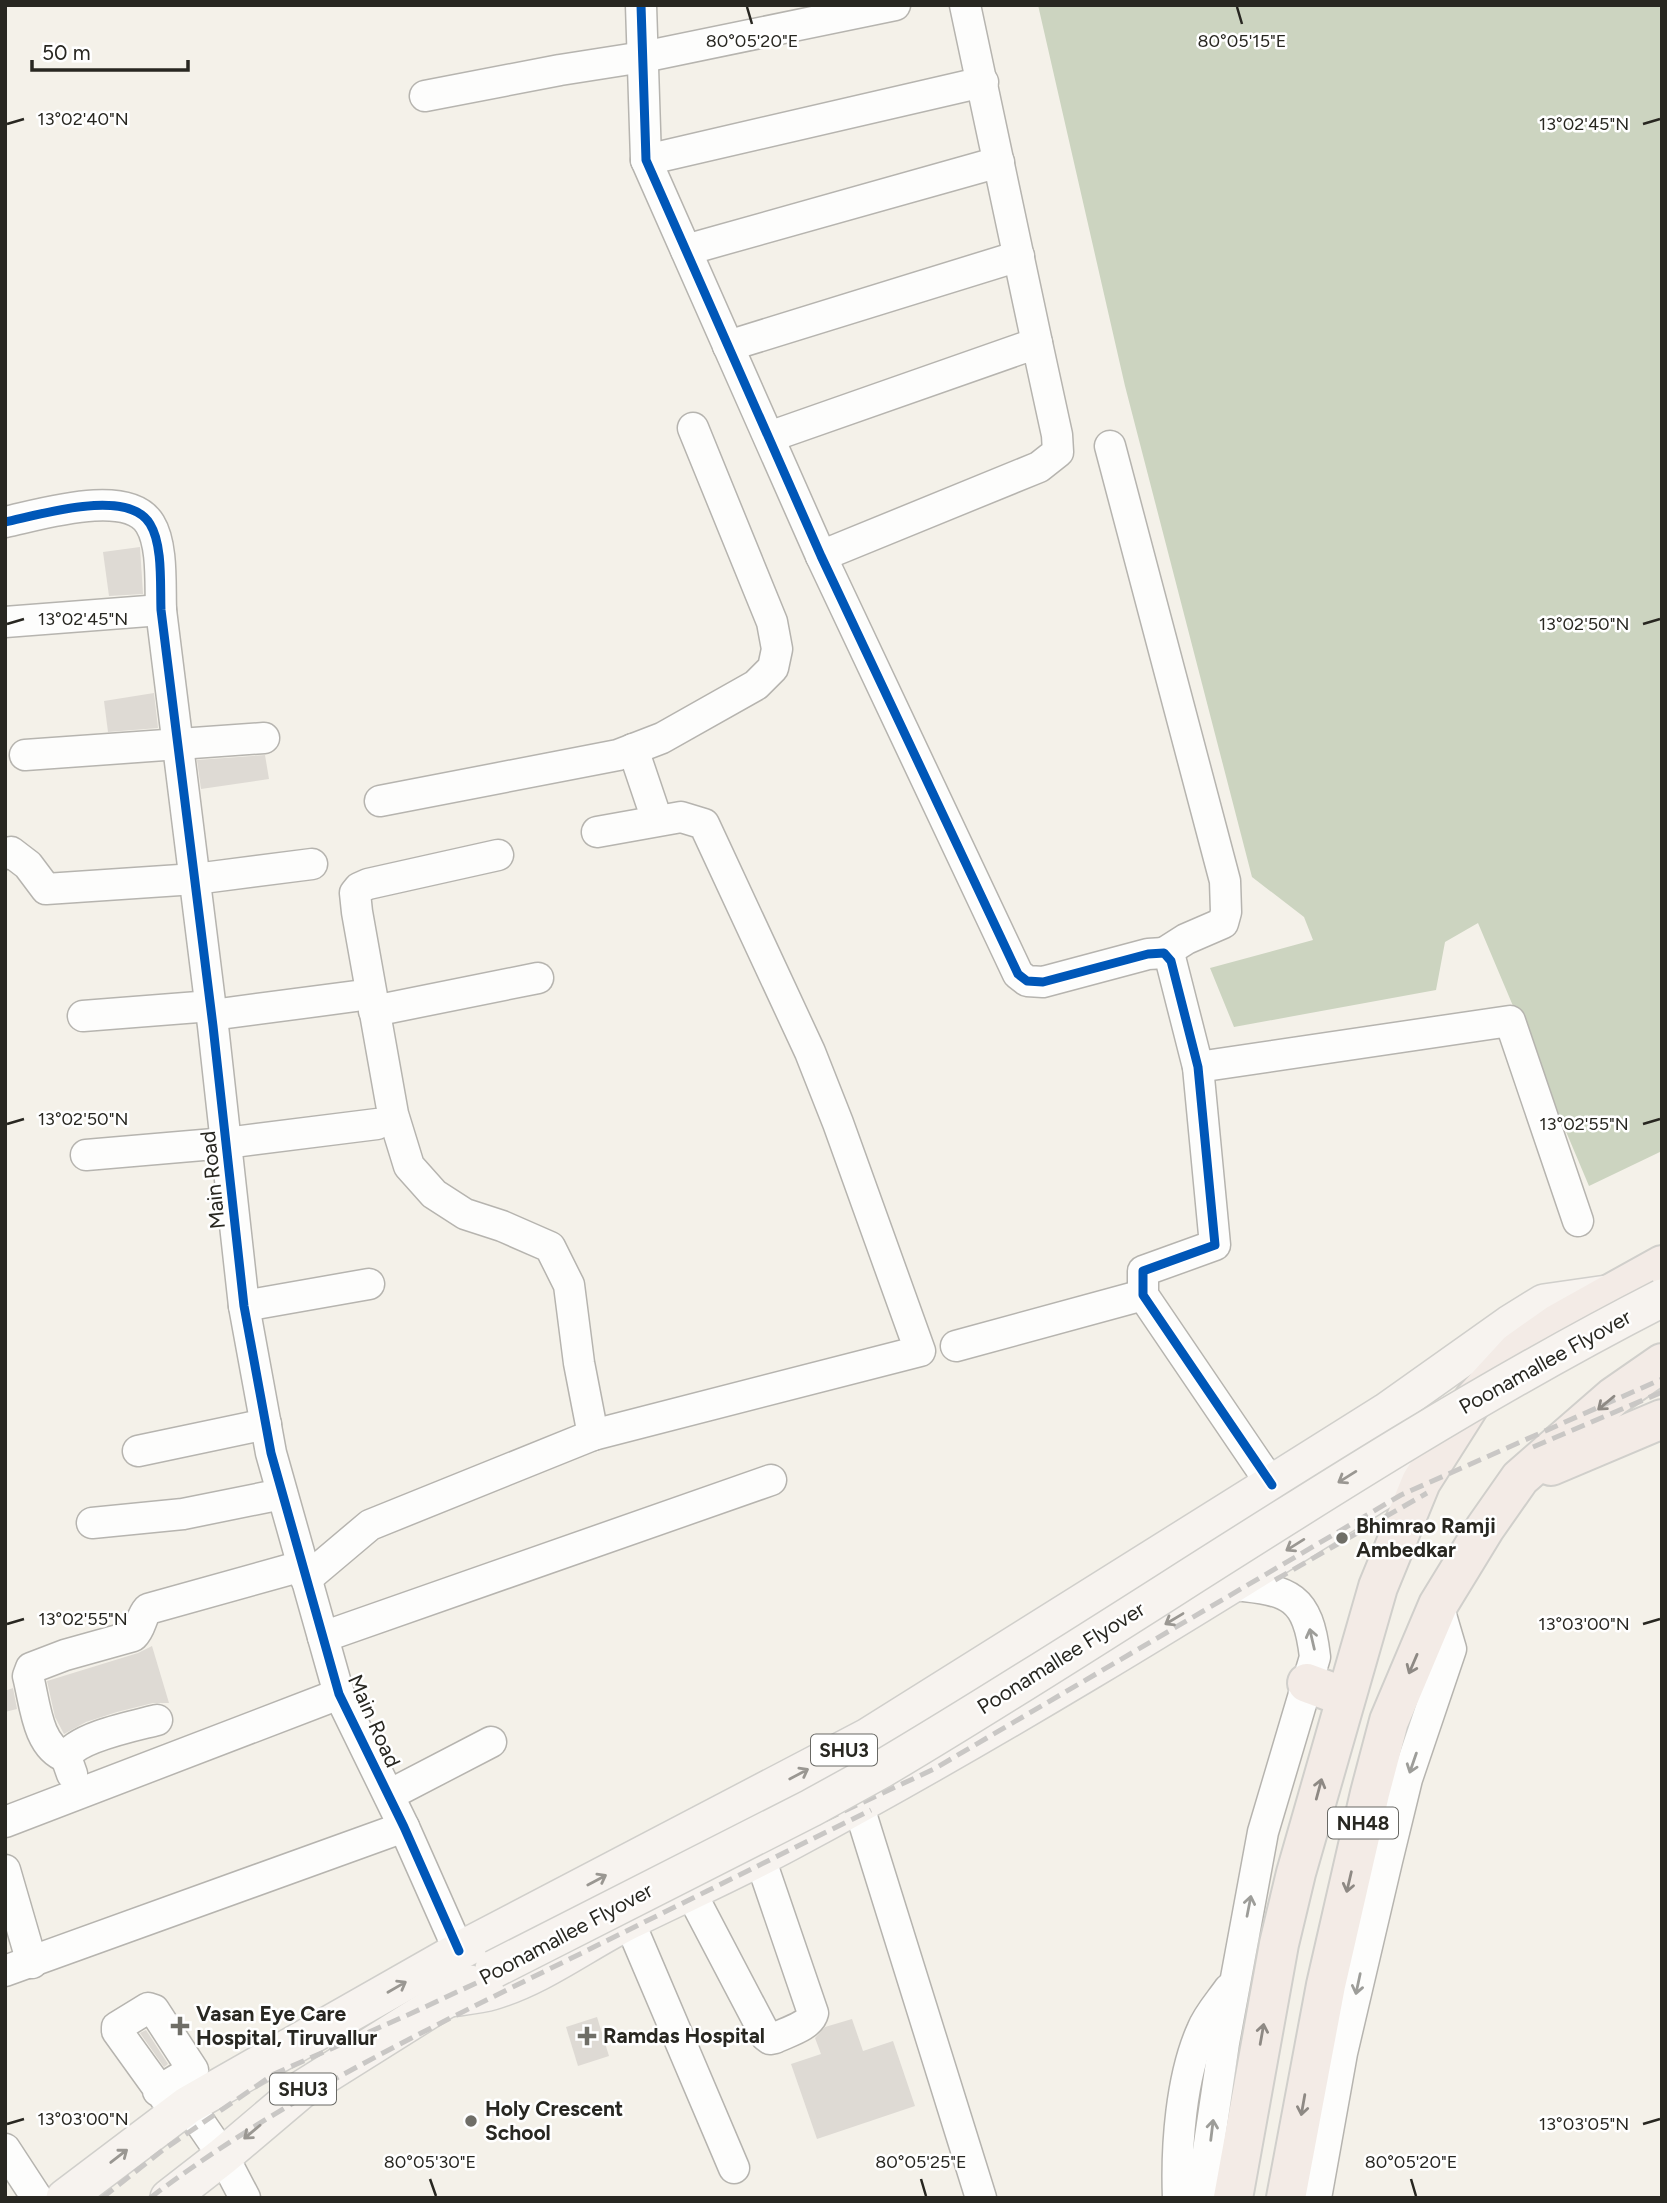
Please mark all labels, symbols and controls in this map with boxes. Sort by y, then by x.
scale bar [32,28,187,72]
text: 80°05'20"E [706,30,798,52]
text: 80°05'15"E [1198,30,1286,52]
text: 50 m [42,40,91,65]
text: 13°02'40"N [37,108,129,130]
text: 13°02'45"N [1539,113,1629,135]
text: 13°02'45"N [38,608,128,630]
text: 13°02'50"N [1539,613,1629,635]
text: 13°02'50"N [38,1108,128,1130]
text: 13°02'55"N [1539,1113,1629,1135]
street label: Main Road [195,1130,230,1230]
street label: Poonamallee Flyover [1454,1304,1635,1419]
one-way arrow [1598,1395,1616,1410]
one-way arrow [1338,1471,1358,1485]
place label: Bhimrao Ramji Ambedkar [1356,1513,1496,1562]
marker: Bhimrao Ramji Ambedkar [1334,1530,1350,1546]
one-way arrow [1286,1539,1306,1553]
street label: Poonamallee Flyover [972,1596,1149,1719]
text: 13°02'55"N [38,1608,128,1630]
one-way arrow [1165,1613,1185,1627]
text: 13°03'00"N [1538,1613,1630,1635]
one-way arrow [1304,1628,1318,1651]
one-way arrow [1406,1653,1419,1675]
street label: Main Road [343,1671,406,1771]
road number: SHU3 [811,1734,877,1766]
one-way arrow [1406,1752,1419,1774]
one-way arrow [788,1766,808,1780]
one-way arrow [1314,1778,1327,1800]
road number: NH48 [1328,1808,1398,1839]
one-way arrow [1342,1870,1356,1893]
one-way arrow [587,1872,607,1886]
street label: Poonamallee Flyover [475,1877,657,1990]
one-way arrow [1243,1895,1256,1918]
one-way arrow [1350,1972,1364,1995]
one-way arrow [386,1980,406,1994]
place label: Vasan Eye Care Hospital, Tiruvallur [196,2001,377,2050]
marker: Vasan Eye Care Hospital, Tiruvallur [170,2016,190,2036]
place label: Ramdas Hospital [603,2023,765,2048]
one-way arrow [1256,2023,1269,2046]
marker: Ramdas Hospital [577,2026,597,2046]
road number: SHU3 [270,2074,336,2104]
one-way arrow [1296,2093,1309,2116]
place label: Holy Crescent School [485,2096,623,2145]
text: 13°03'00"N [37,2108,129,2130]
marker: Holy Crescent School [463,2113,479,2129]
text: 13°03'05"N [1539,2113,1629,2135]
one-way arrow [1206,2120,1219,2142]
one-way arrow [243,2124,261,2140]
one-way arrow [110,2149,128,2164]
text: 80°05'30"E [384,2151,476,2173]
text: 80°05'25"E [875,2151,967,2173]
text: 80°05'20"E [1365,2151,1457,2173]

